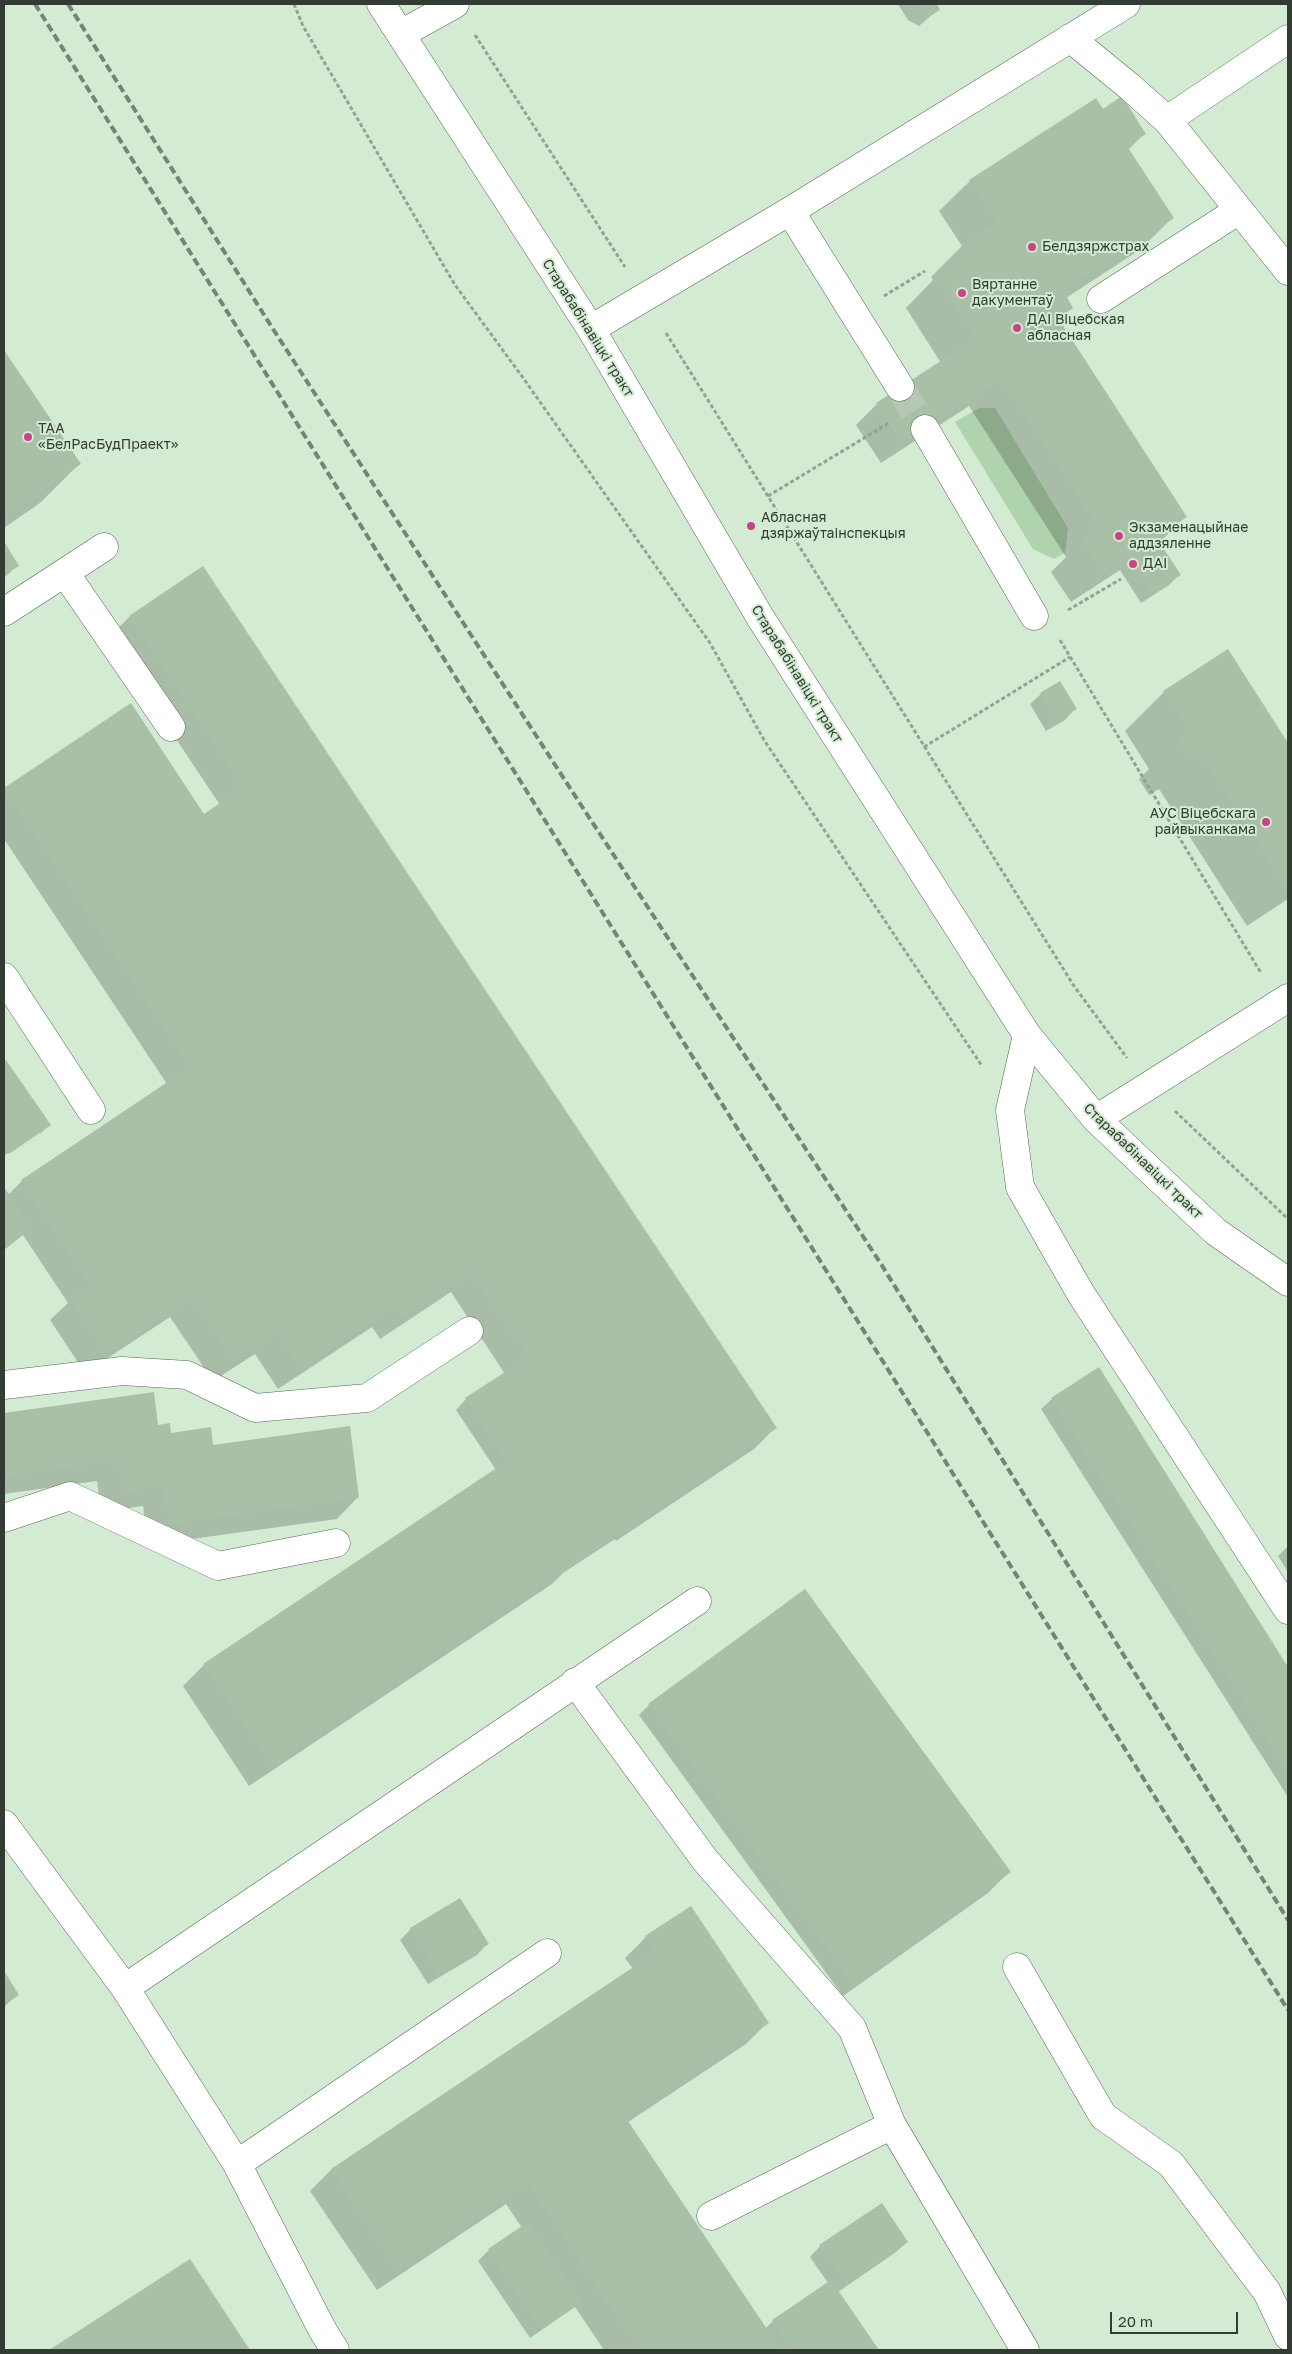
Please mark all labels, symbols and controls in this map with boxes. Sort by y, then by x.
place label: Белдзяржстрах [1042,239,1149,255]
marker: Белдзяржстрах [1026,241,1038,253]
street label: Старабабінавіцкі тракт [539,256,637,400]
place label: Вяртанне дакументаў [972,277,1053,310]
marker: Вяртанне дакументаў [956,287,968,299]
place label: ДАІ Віцебская абласная [1027,312,1125,344]
marker: ДАІ Віцебская абласная [1011,322,1023,334]
place label: ТАА «БелРасБудПраект» [38,421,178,454]
marker: ТАА «БелРасБудПраект» [22,431,34,443]
place label: Абласная дзяржаўтаінспекцыя [761,510,906,542]
marker: Абласная дзяржаўтаінспекцыя [745,520,757,532]
place label: Экзаменацыйнае аддзяленне [1129,520,1248,552]
marker: Экзаменацыйнае аддзяленне [1113,530,1125,542]
place label: ДАІ [1143,556,1167,572]
marker: ДАІ [1127,558,1139,570]
street label: Старабабінавіцкі тракт [748,602,846,746]
place label: АУС Віцебскага райвыканкама [1150,806,1256,839]
marker: АУС Віцебскага райвыканкама [1260,816,1272,828]
street label: Старабабінавіцкі тракт [1080,1100,1206,1222]
scale bar [1112,2302,1240,2334]
text: 20 m [1118,2312,1153,2330]

